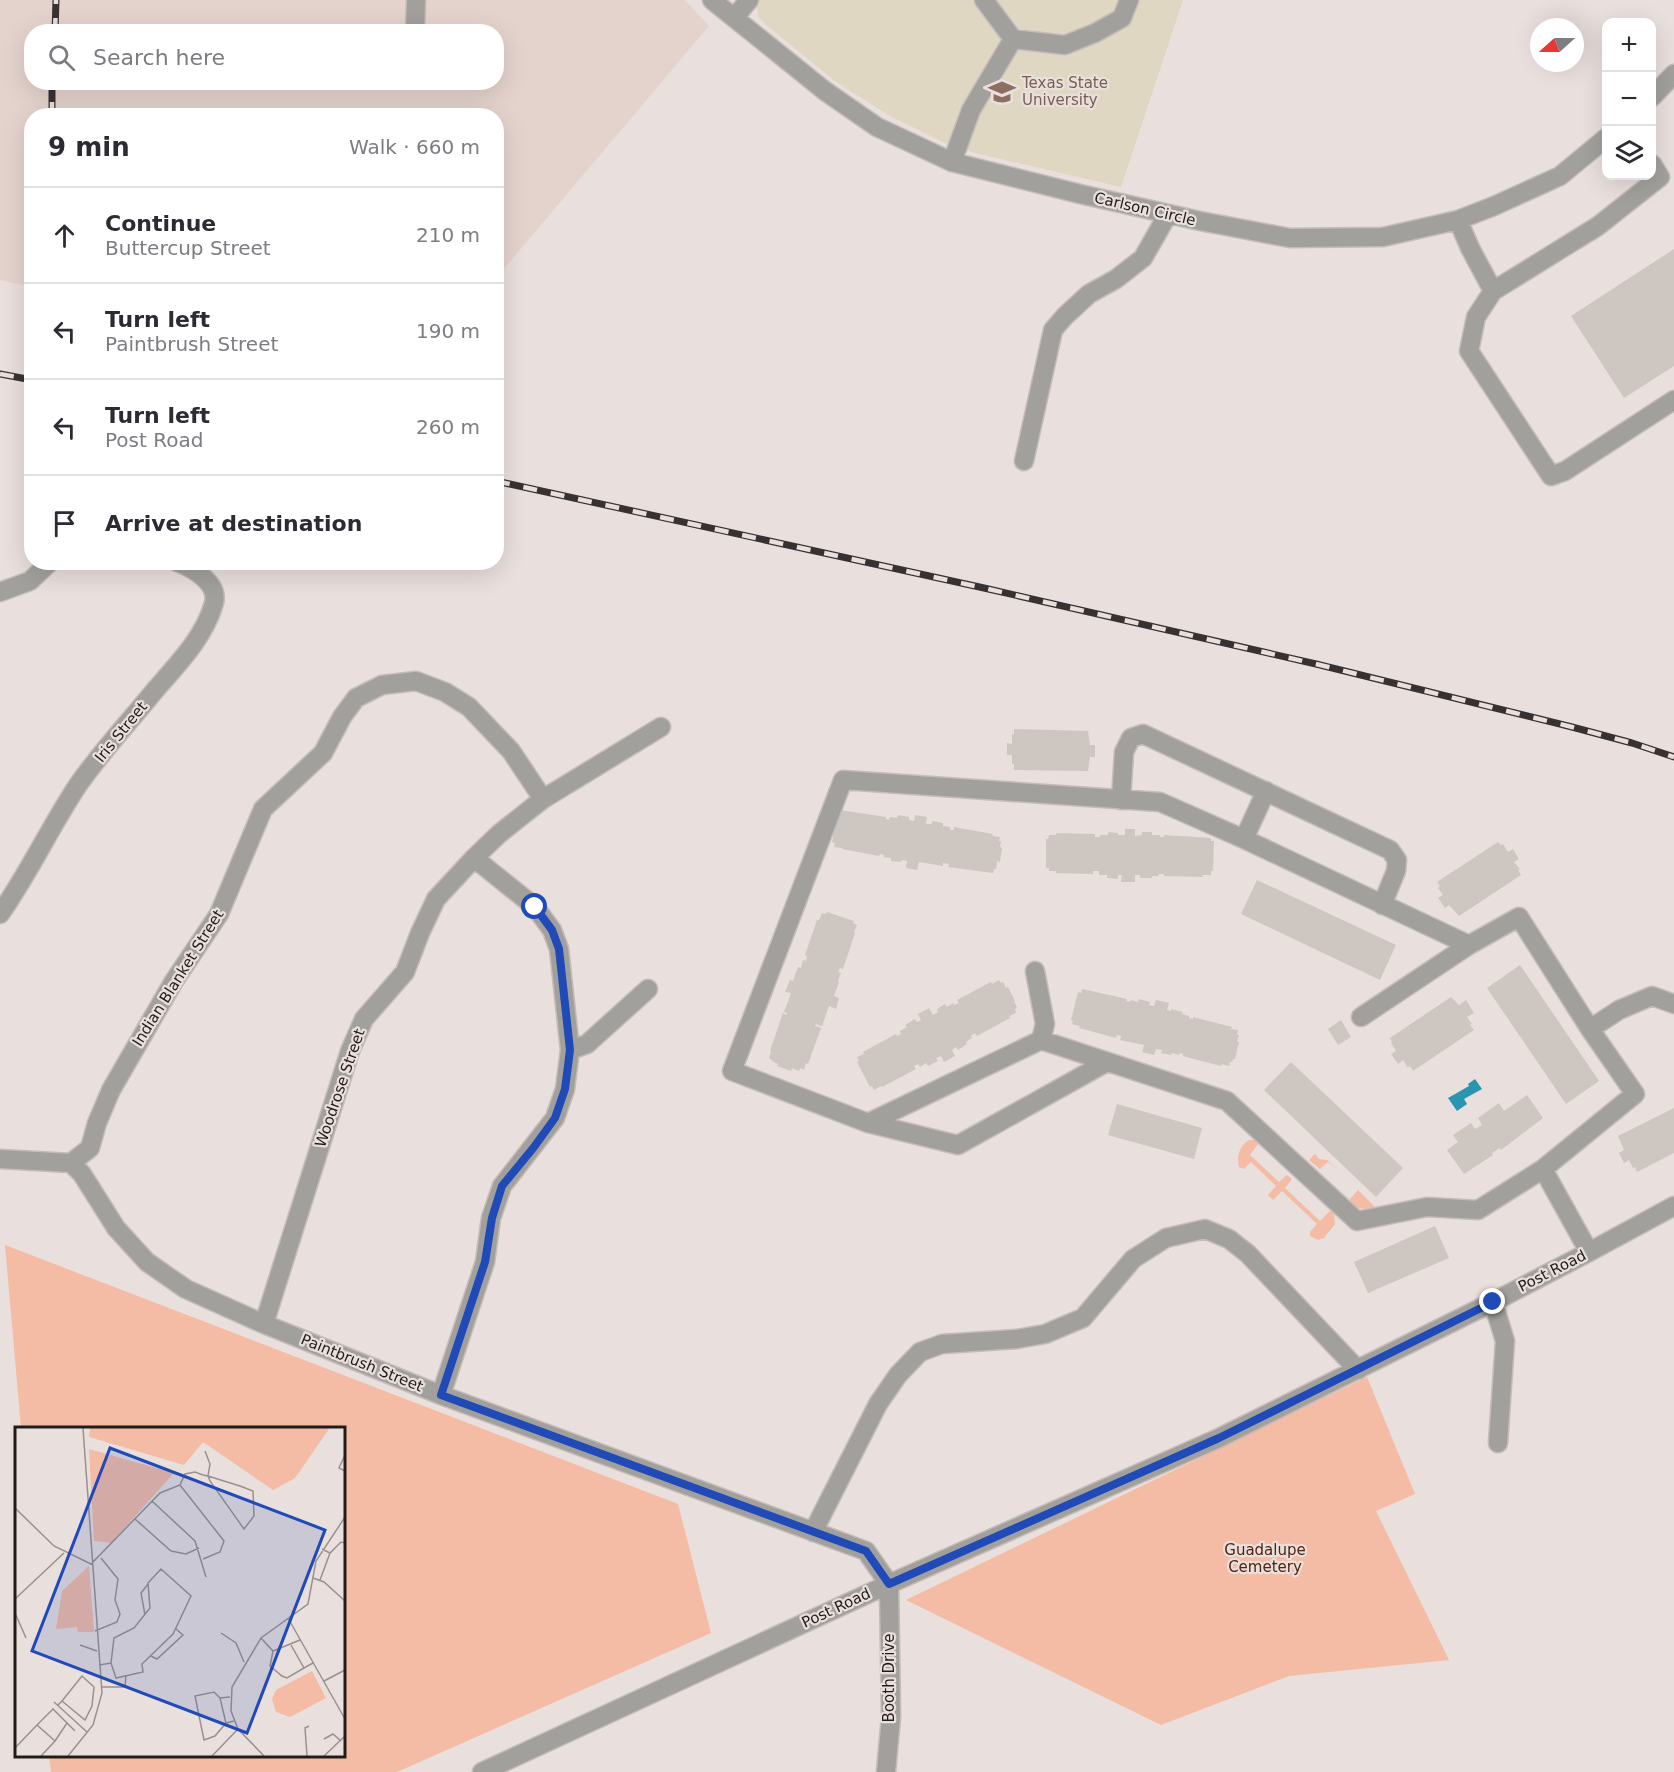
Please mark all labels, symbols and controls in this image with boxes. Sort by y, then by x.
north arrow [1530,18,1584,72]
map controls [1602,18,1656,180]
button: + [1602,18,1656,72]
search box [24,24,504,90]
icon: search [45,41,78,74]
text: Search here [93,45,225,70]
button: − [1602,72,1656,126]
place label: Texas State University [1021,74,1108,109]
school or university icon: Texas State University [987,77,1017,107]
button: layers [1602,126,1656,180]
text: 9 min [48,132,130,162]
text: Walk · 660 m [349,135,480,159]
street label: Carlson Circle [1093,189,1197,229]
text: Continue [105,211,216,236]
icon: ahead [48,219,81,252]
text: 210 m [416,223,480,247]
text: Buttercup Street [105,236,271,260]
text: Turn left [105,307,210,332]
icon: left [48,315,81,348]
text: 190 m [416,319,480,343]
text: Paintbrush Street [105,332,278,356]
text: Turn left [105,403,210,428]
icon: left [48,411,81,444]
text: 260 m [416,415,480,439]
text: Post Road [105,428,203,452]
icon: arrive [48,507,81,540]
text: Arrive at destination [105,511,362,536]
street label: Iris Street [91,698,151,766]
route start [521,893,547,919]
street label: Indian Blanket Street [129,906,228,1050]
street label: Woodrose Street [311,1026,369,1150]
street label: Post Road [1515,1246,1589,1296]
route end [1479,1288,1505,1314]
street label: Paintbrush Street [298,1330,426,1396]
inset map [15,1427,345,1757]
park label: Guadalupe Cemetery [1224,1541,1306,1576]
street label: Post Road [799,1584,873,1632]
street label: Booth Drive [880,1634,898,1722]

